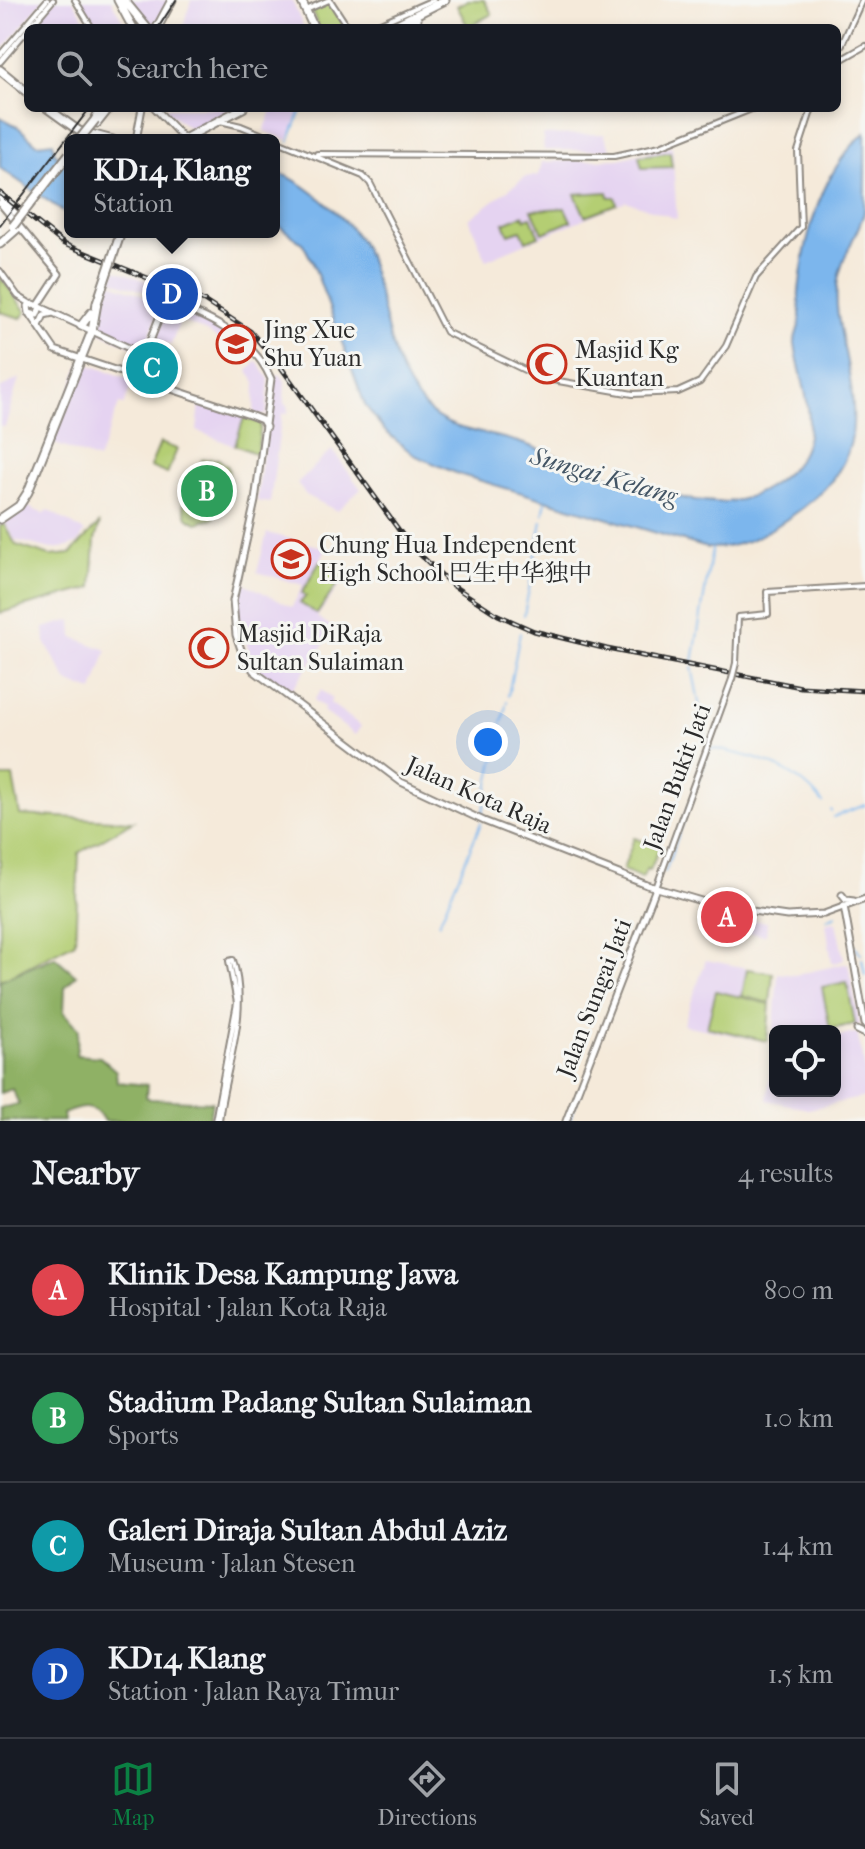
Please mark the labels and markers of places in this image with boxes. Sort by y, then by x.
pin: D [146,264,198,324]
place label: Jing Xue Shu Yuan [262,316,362,372]
school or university icon: Jing Xue Shu Yuan [215,323,257,365]
place label: Masjid Kg Kuantan [575,336,680,392]
pin: C [126,338,178,398]
mosque icon: Masjid Kg Kuantan [526,343,568,385]
pin: B [181,461,233,521]
place label: Chung Hua Independent High School 巴生中华独中 [319,531,593,587]
school or university icon: Chung Hua Independent High School 巴生中华独中 [270,538,312,580]
place label: Masjid DiRaja Sultan Sulaiman [237,620,404,676]
mosque icon: Masjid DiRaja Sultan Sulaiman [188,627,230,669]
pin: A [701,887,753,947]

